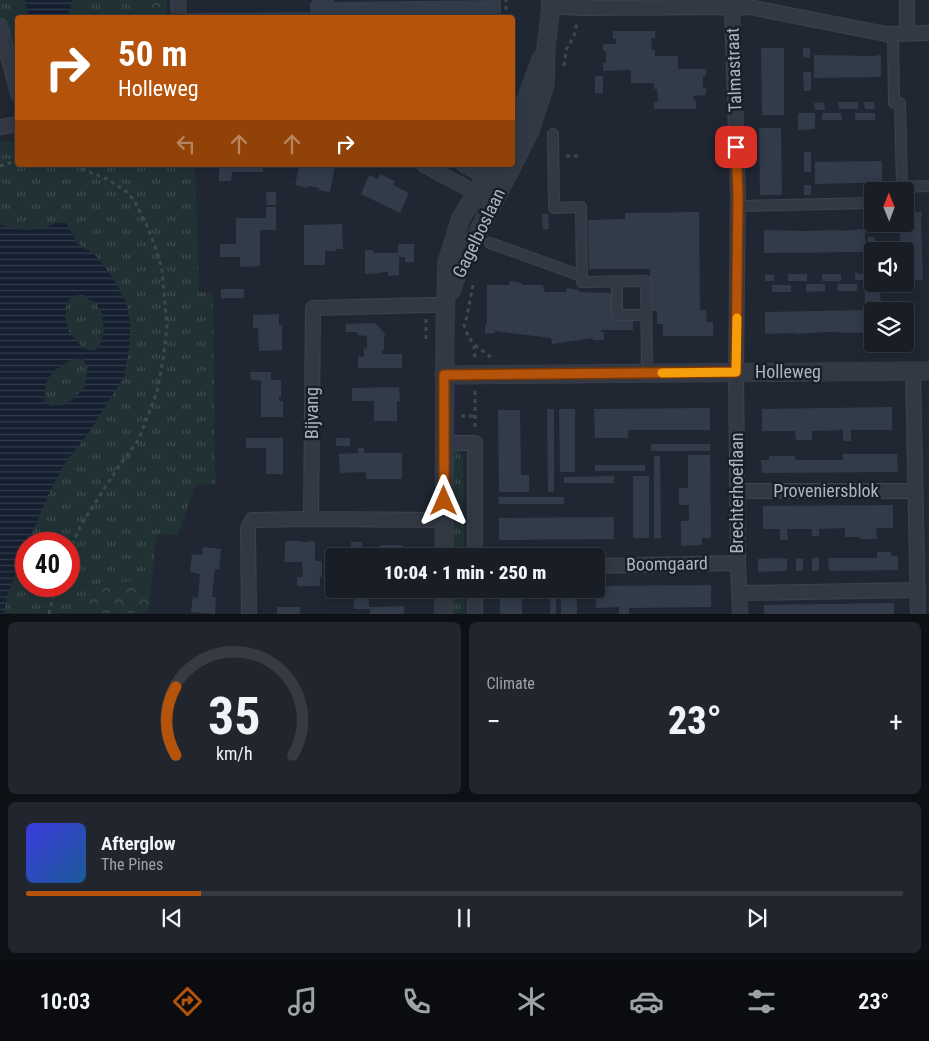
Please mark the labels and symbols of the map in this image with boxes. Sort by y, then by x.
street label: Talmastraat [722,27,745,113]
pin [715,126,757,168]
north arrow [864,182,914,232]
street label: Gagelboslaan [448,185,509,281]
street label: Holleweg [755,361,821,382]
street label: Bijvang [301,387,322,439]
street label: Brechterhoeflaan [726,432,747,554]
position arrow [417,474,469,526]
street label: Proveniersblok [773,480,879,501]
speed limit sign: 40 [15,532,80,597]
street label: Boomgaard [626,552,708,575]

